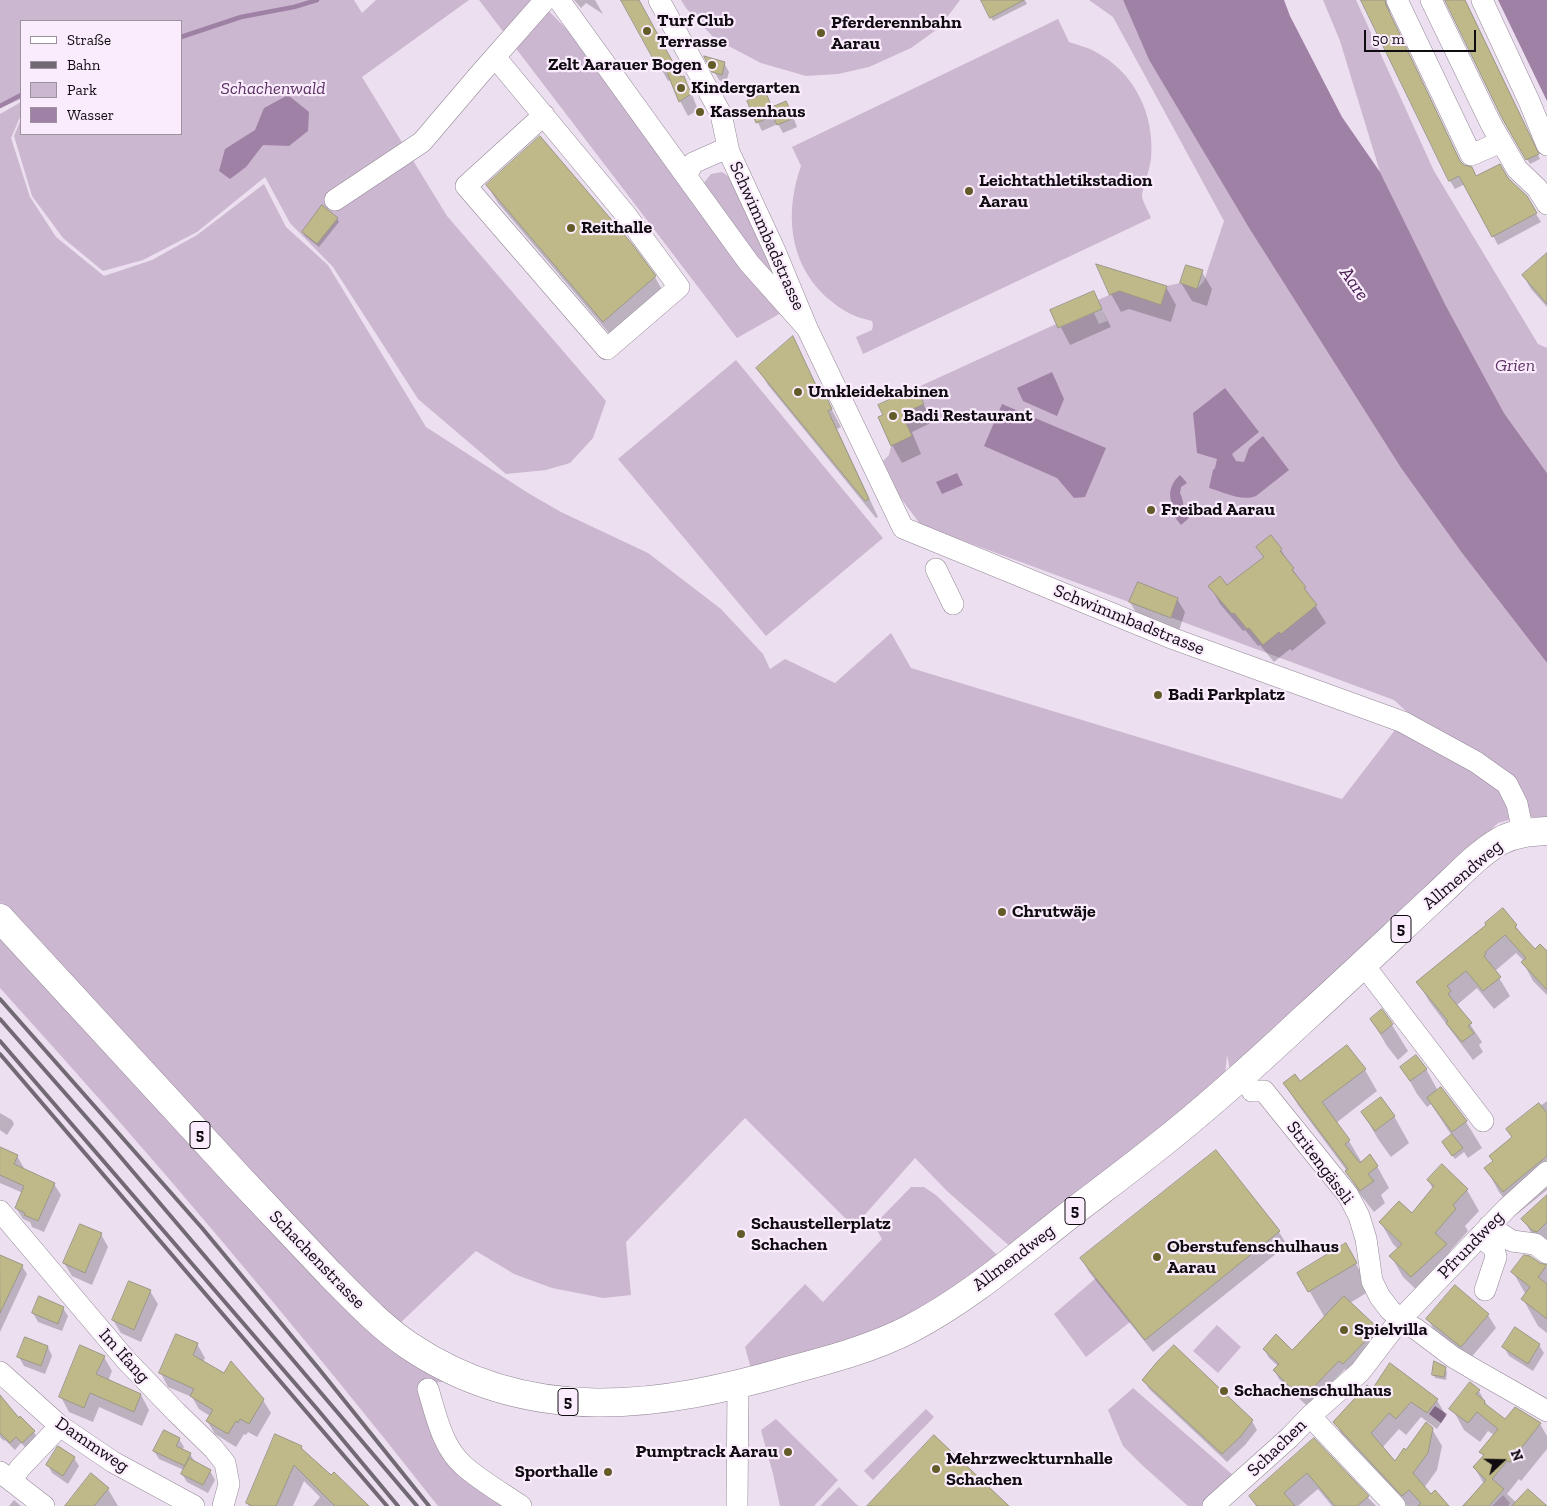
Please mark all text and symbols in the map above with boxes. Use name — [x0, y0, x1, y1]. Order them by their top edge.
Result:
place label: Turf Club Terrasse — [657, 10, 734, 52]
place label: Pferderennbahn Aarau — [831, 12, 962, 54]
legend — [20, 20, 182, 135]
scale bar — [1367, 20, 1480, 52]
marker: Turf Club Terrasse — [641, 25, 653, 37]
marker: Pferderennbahn Aarau — [815, 27, 827, 39]
text: 50 m — [1372, 30, 1405, 48]
text: Straße — [67, 31, 111, 49]
place label: Zelt Aarauer Bogen — [548, 54, 702, 76]
text: Bahn — [67, 56, 100, 74]
marker: Zelt Aarauer Bogen — [706, 59, 718, 71]
place label: Kindergarten — [691, 77, 800, 99]
park label: Schachenwald — [221, 78, 325, 100]
text: Park — [67, 81, 97, 99]
marker: Kindergarten — [675, 82, 687, 94]
place label: Kassenhaus — [710, 101, 805, 123]
text: Wasser — [67, 106, 114, 124]
marker: Kassenhaus — [694, 106, 706, 118]
street label: Schwimmbadstrasse — [724, 158, 810, 314]
place label: Leichtathletikstadion Aarau — [979, 170, 1153, 212]
marker: Leichtathletikstadion Aarau — [963, 185, 975, 197]
place label: Reithalle — [581, 217, 652, 239]
marker: Reithalle — [565, 222, 577, 234]
water label: Aare — [1334, 263, 1374, 305]
park label: Grien — [1495, 355, 1535, 377]
place label: Umkleidekabinen — [808, 381, 949, 403]
marker: Umkleidekabinen — [792, 386, 804, 398]
place label: Badi Restaurant — [903, 405, 1032, 427]
marker: Badi Restaurant — [887, 410, 899, 422]
place label: Freibad Aarau — [1161, 499, 1275, 521]
marker: Freibad Aarau — [1145, 504, 1157, 516]
street label: Schwimmbadstrasse — [1050, 580, 1208, 660]
place label: Badi Parkplatz — [1168, 684, 1285, 706]
marker: Badi Parkplatz — [1152, 689, 1164, 701]
street label: Allmendweg — [1419, 835, 1507, 915]
place label: Chrutwäje — [1012, 901, 1096, 923]
marker: Chrutwäje — [996, 906, 1008, 918]
road number: 5 — [1391, 916, 1411, 942]
street label: Stritengässli — [1282, 1117, 1358, 1209]
road number: 5 — [190, 1122, 210, 1148]
road number: 5 — [1065, 1198, 1085, 1224]
street label: Schachenstrasse — [264, 1206, 370, 1314]
street label: Pfrundweg — [1433, 1207, 1509, 1283]
place label: Schaustellerplatz Schachen — [751, 1213, 891, 1256]
street label: Allmendweg — [969, 1220, 1059, 1296]
marker: Schaustellerplatz Schachen — [735, 1228, 747, 1240]
place label: Oberstufenschulhaus Aarau — [1167, 1236, 1339, 1278]
marker: Oberstufenschulhaus Aarau — [1151, 1251, 1163, 1263]
place label: Spielvilla — [1354, 1319, 1428, 1341]
street label: Im Ifang — [94, 1324, 154, 1388]
marker: Spielvilla — [1338, 1324, 1350, 1336]
place label: Schachenschulhaus — [1234, 1380, 1392, 1402]
marker: Schachenschulhaus — [1218, 1385, 1230, 1397]
road number: 5 — [558, 1388, 578, 1415]
street label: Dammweg — [51, 1413, 133, 1477]
street label: Schachen — [1243, 1415, 1311, 1481]
north arrow — [1477, 1436, 1527, 1486]
place label: Pumptrack Aarau — [636, 1441, 778, 1463]
marker: Pumptrack Aarau — [782, 1446, 794, 1458]
text: N — [1507, 1447, 1526, 1463]
place label: Mehrzweckturnhalle Schachen — [946, 1448, 1113, 1490]
place label: Sporthalle — [515, 1461, 598, 1483]
marker: Mehrzweckturnhalle Schachen — [930, 1463, 942, 1475]
marker: Sporthalle — [602, 1466, 614, 1478]

